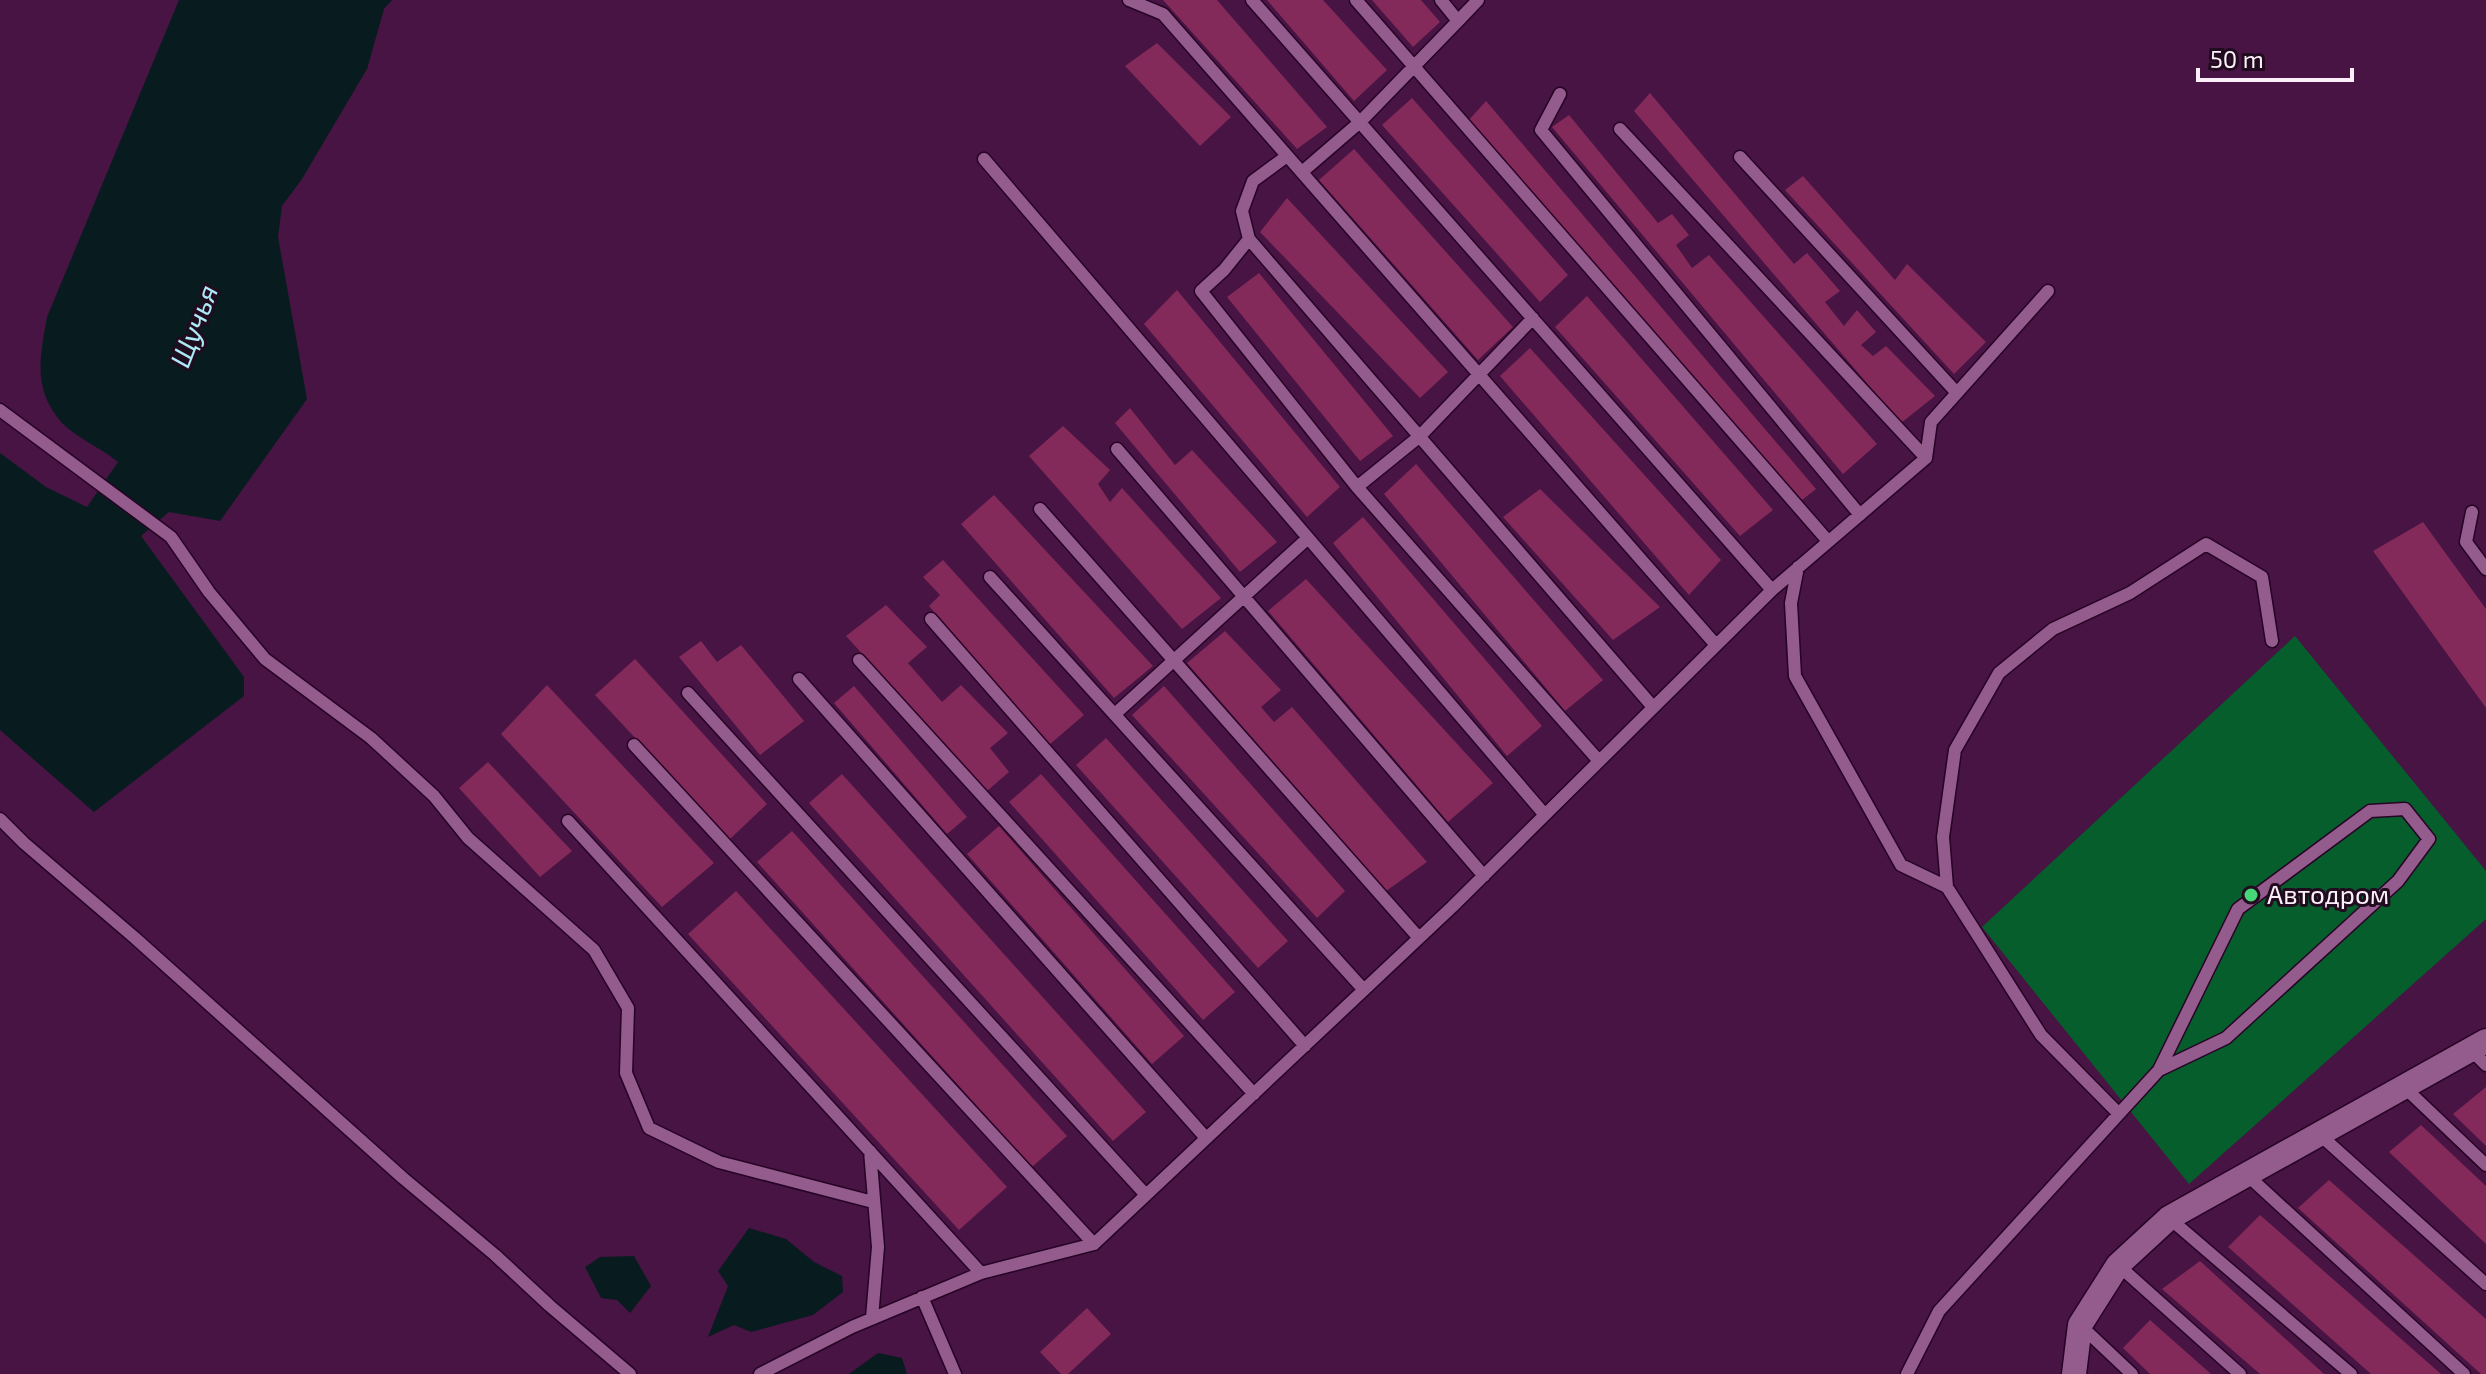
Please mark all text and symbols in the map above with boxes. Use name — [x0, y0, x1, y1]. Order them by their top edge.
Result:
scale bar — [2198, 32, 2352, 82]
text: 50 m — [2210, 44, 2264, 73]
water label: Щучья — [162, 279, 224, 372]
place label: Автодром — [2267, 878, 2389, 909]
marker: Автодром — [2242, 886, 2260, 904]

